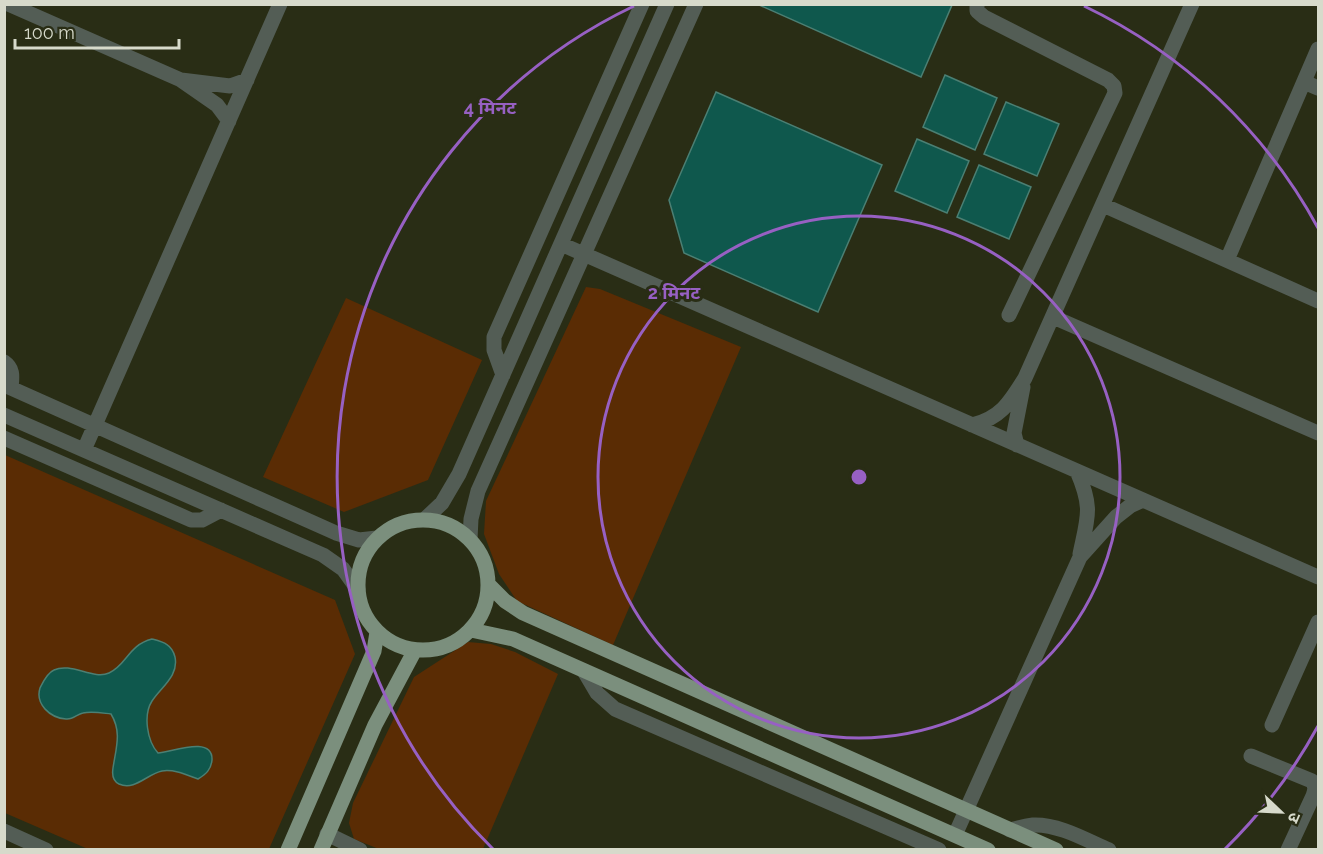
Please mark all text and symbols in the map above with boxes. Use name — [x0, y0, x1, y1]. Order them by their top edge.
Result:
scale bar — [15, 12, 178, 50]
text: 100 m — [24, 22, 75, 43]
text: 4 मिनट — [464, 97, 517, 118]
text: 2 मिनट — [648, 282, 700, 303]
centre of rings — [849, 467, 869, 487]
north arrow — [1251, 782, 1311, 842]
text: उ — [1284, 810, 1305, 826]

